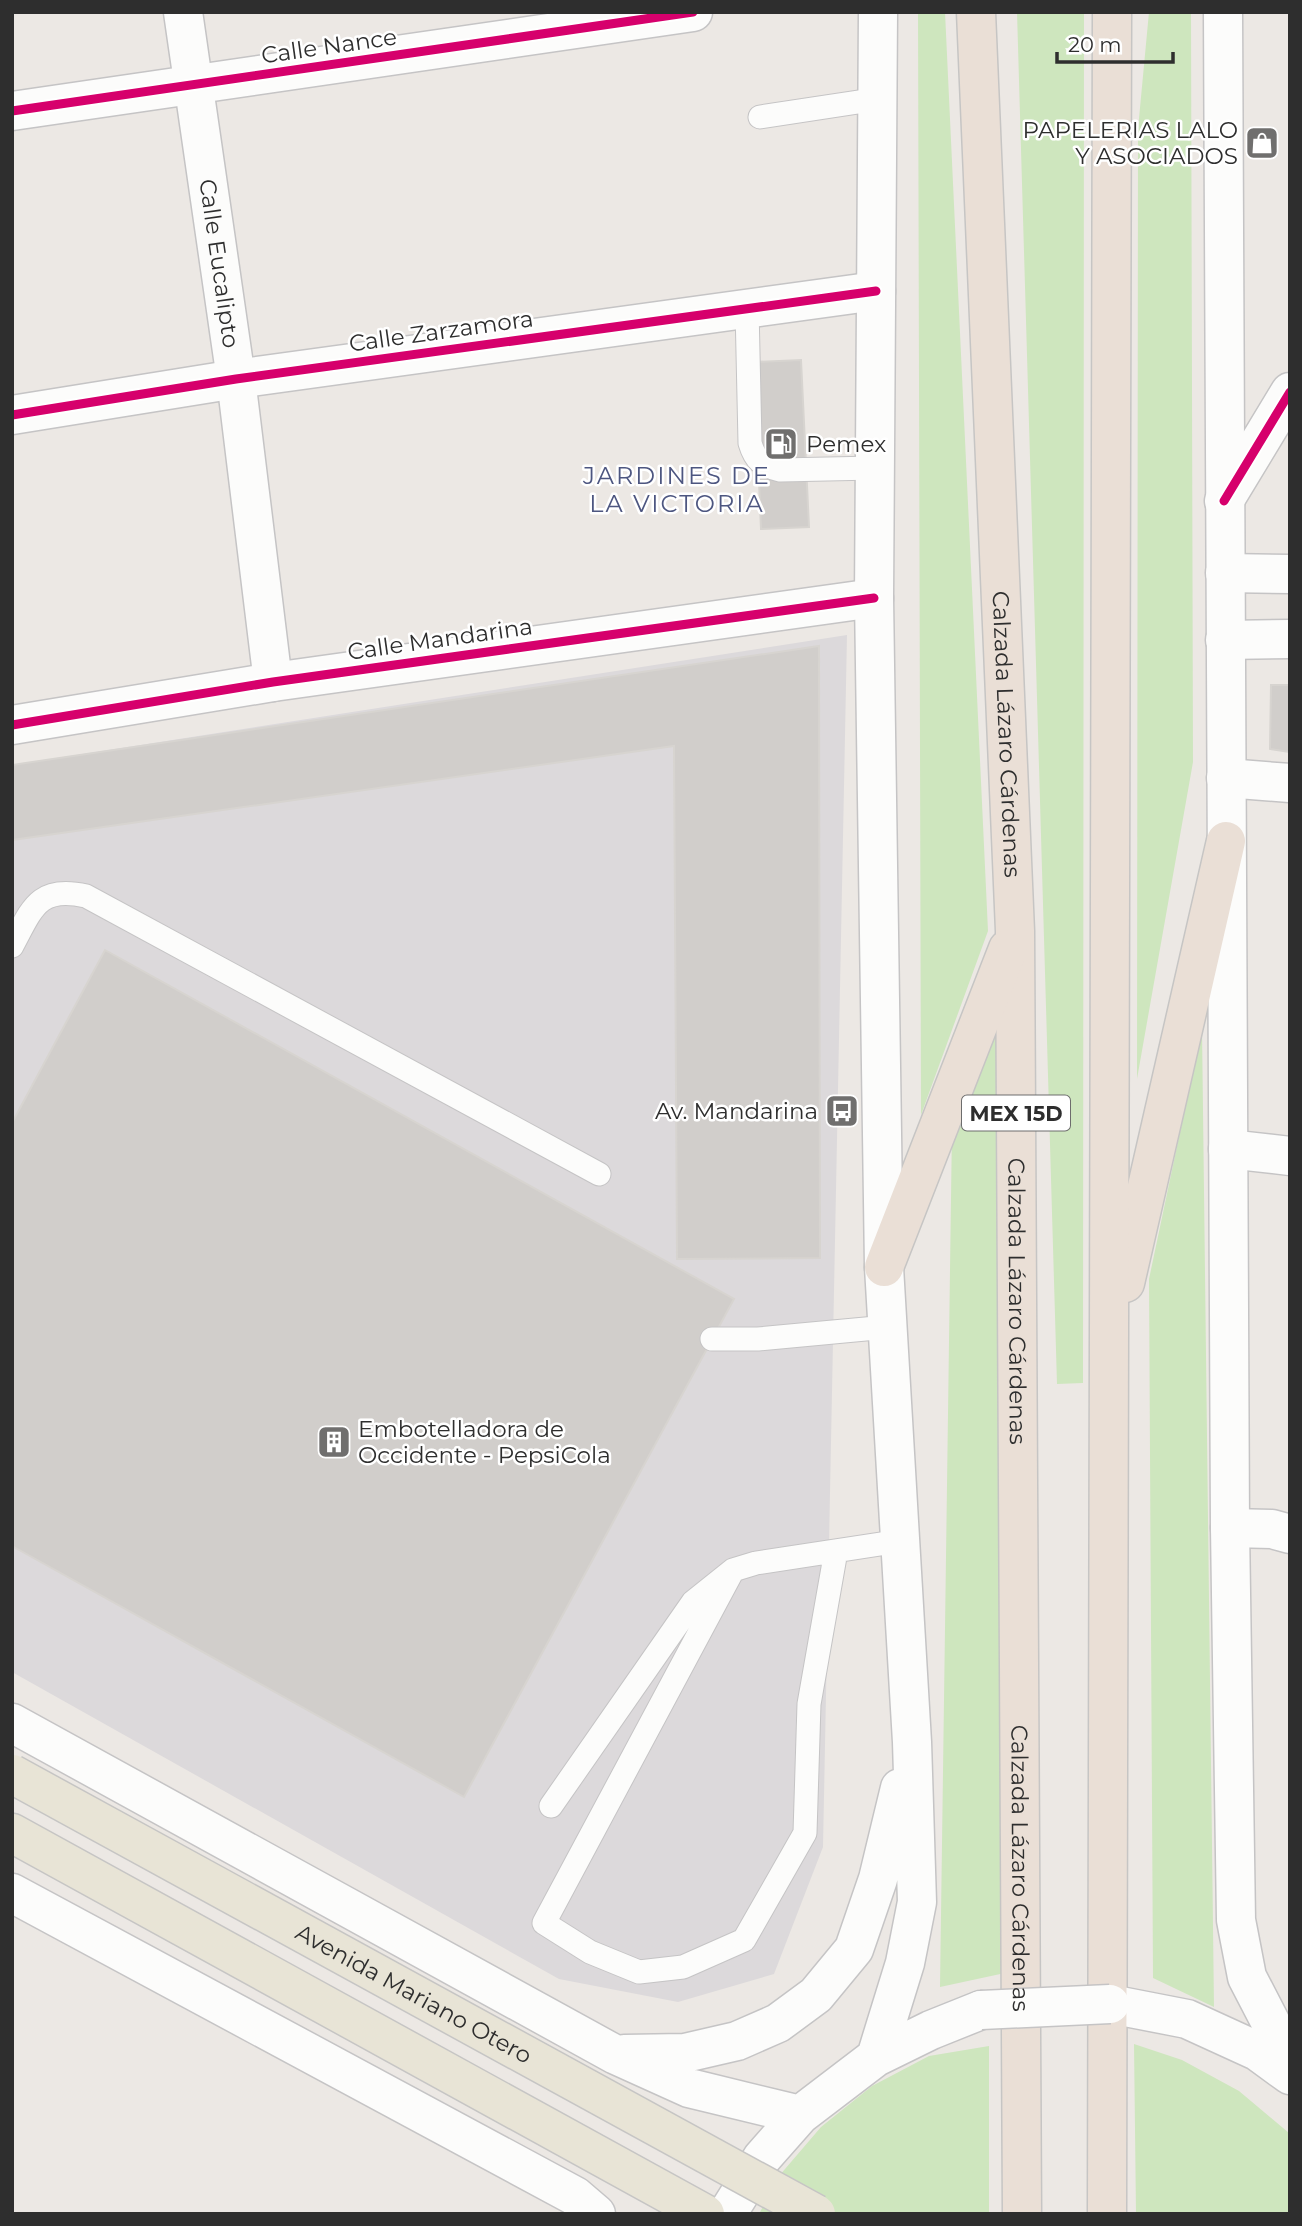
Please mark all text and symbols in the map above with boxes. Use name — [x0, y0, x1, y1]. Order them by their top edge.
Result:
scale bar — [1057, 21, 1172, 65]
street label: Calle Nance — [259, 23, 399, 69]
text: 20 m — [1068, 32, 1122, 57]
place label: PAPELERIAS LALO Y ASOCIADOS — [1023, 116, 1238, 170]
shop icon: PAPELERIAS LALO Y ASOCIADOS — [1243, 124, 1281, 162]
street label: Calle Eucalipto — [193, 177, 245, 350]
street label: Calle Zarzamora — [347, 304, 535, 358]
fuel station icon: Pemex — [762, 425, 800, 463]
place label: Pemex — [806, 430, 886, 458]
district label: JARDINES DE LA VICTORIA — [582, 461, 771, 518]
street label: Calzada Lázaro Cárdenas — [987, 590, 1027, 878]
street label: Calle Mandarina — [346, 612, 534, 666]
bus stop icon: Av. Mandarina — [823, 1092, 861, 1130]
road number: MEX 15D — [962, 1096, 1070, 1130]
place label: Av. Mandarina — [655, 1097, 818, 1125]
street label: Calzada Lázaro Cárdenas — [1002, 1158, 1032, 1445]
place label: Embotelladora de Occidente - PepsiCola — [358, 1415, 611, 1469]
building icon: Embotelladora de Occidente - PepsiCola — [315, 1423, 353, 1461]
street label: Calzada Lázaro Cárdenas — [1005, 1725, 1035, 2012]
street label: Avenida Mariano Otero — [291, 1918, 537, 2070]

